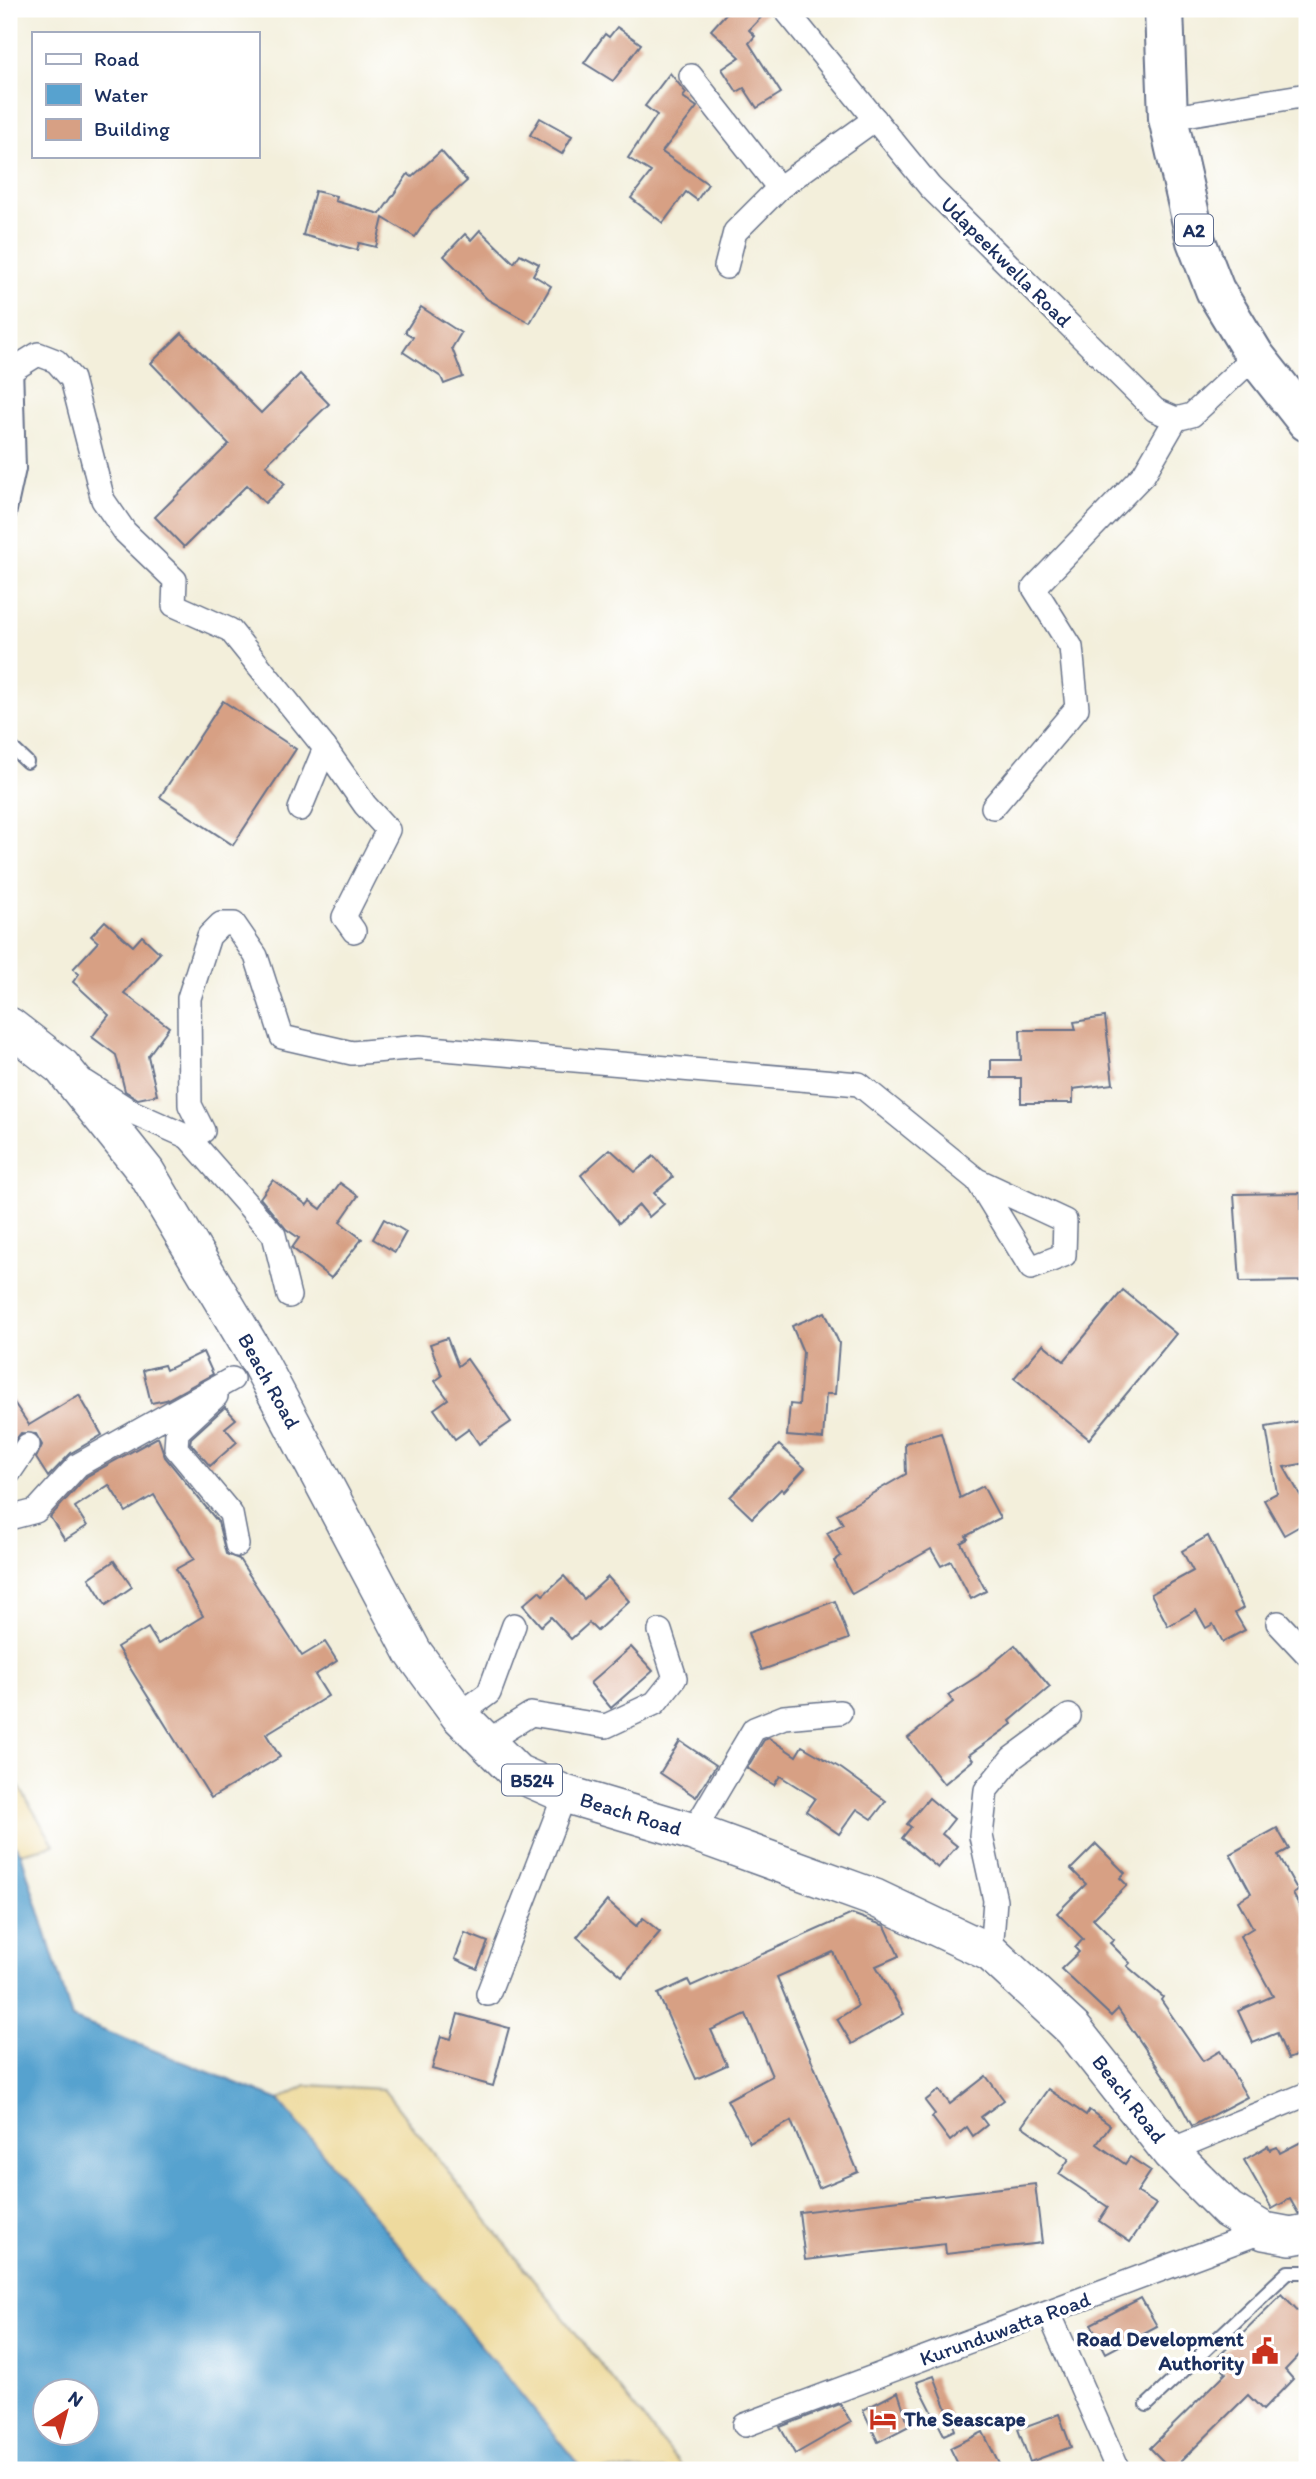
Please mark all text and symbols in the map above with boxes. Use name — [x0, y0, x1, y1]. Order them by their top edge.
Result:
legend — [32, 32, 259, 158]
text: Road — [94, 46, 140, 71]
text: Water — [94, 82, 148, 107]
text: Building — [94, 116, 170, 141]
street label: Udapeekwella Road — [936, 191, 1077, 333]
road number: A2 — [1175, 214, 1213, 246]
street label: Beach Road — [233, 1329, 306, 1433]
road number: B524 — [502, 1764, 562, 1796]
street label: Beach Road — [577, 1786, 686, 1841]
street label: Beach Road — [1087, 2050, 1172, 2148]
street label: Kurunduwatta Road — [916, 2286, 1094, 2371]
place label: Road Development Authority — [1076, 2326, 1244, 2376]
public building icon: Road Development Authority — [1250, 2336, 1280, 2366]
north arrow — [32, 2378, 102, 2448]
text: N — [64, 2386, 88, 2412]
hotel icon: The Seascape — [868, 2404, 898, 2434]
place label: The Seascape — [903, 2406, 1026, 2432]

